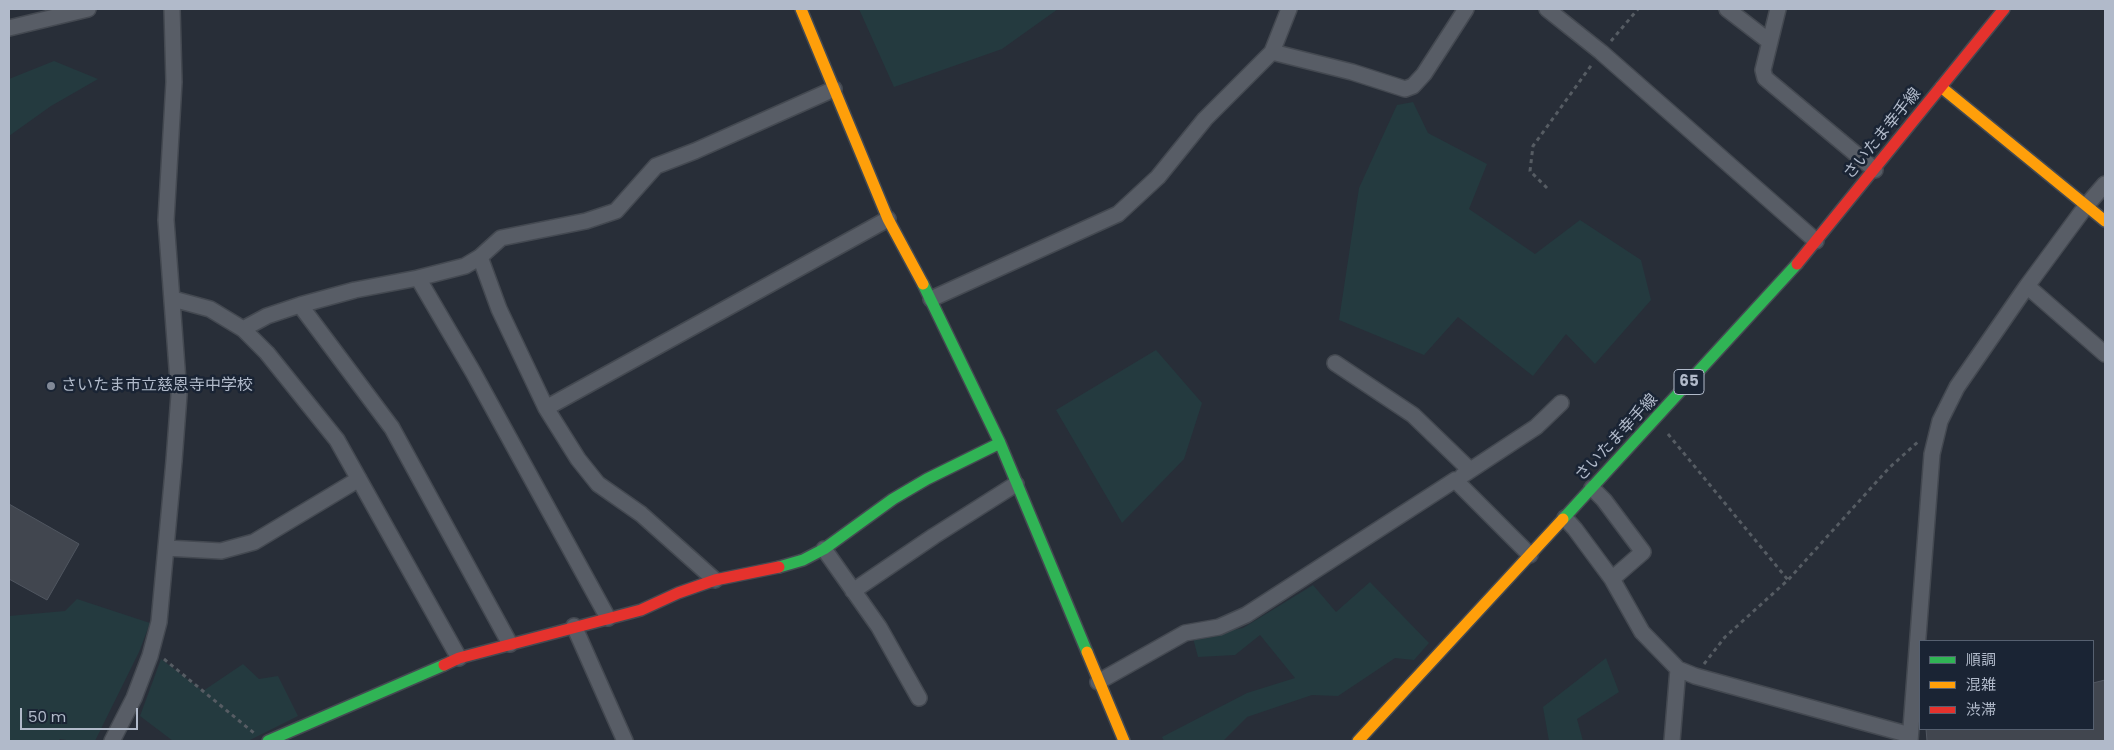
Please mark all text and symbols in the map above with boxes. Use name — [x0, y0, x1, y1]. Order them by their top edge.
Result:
street label: さいたま幸手線 — [1840, 84, 1926, 184]
road number: 65 — [1674, 370, 1704, 394]
place label: さいたま市立慈恩寺中学校 — [61, 376, 253, 396]
marker: さいたま市立慈恩寺中学校 — [45, 380, 57, 392]
street label: さいたま幸手線 — [1572, 390, 1662, 486]
legend — [1919, 640, 2094, 730]
text: 順調 — [1966, 649, 1996, 670]
text: 混雑 — [1966, 674, 1996, 695]
scale bar — [22, 698, 140, 730]
text: 渋滞 — [1966, 699, 1996, 720]
text: 50 m — [28, 706, 66, 727]

